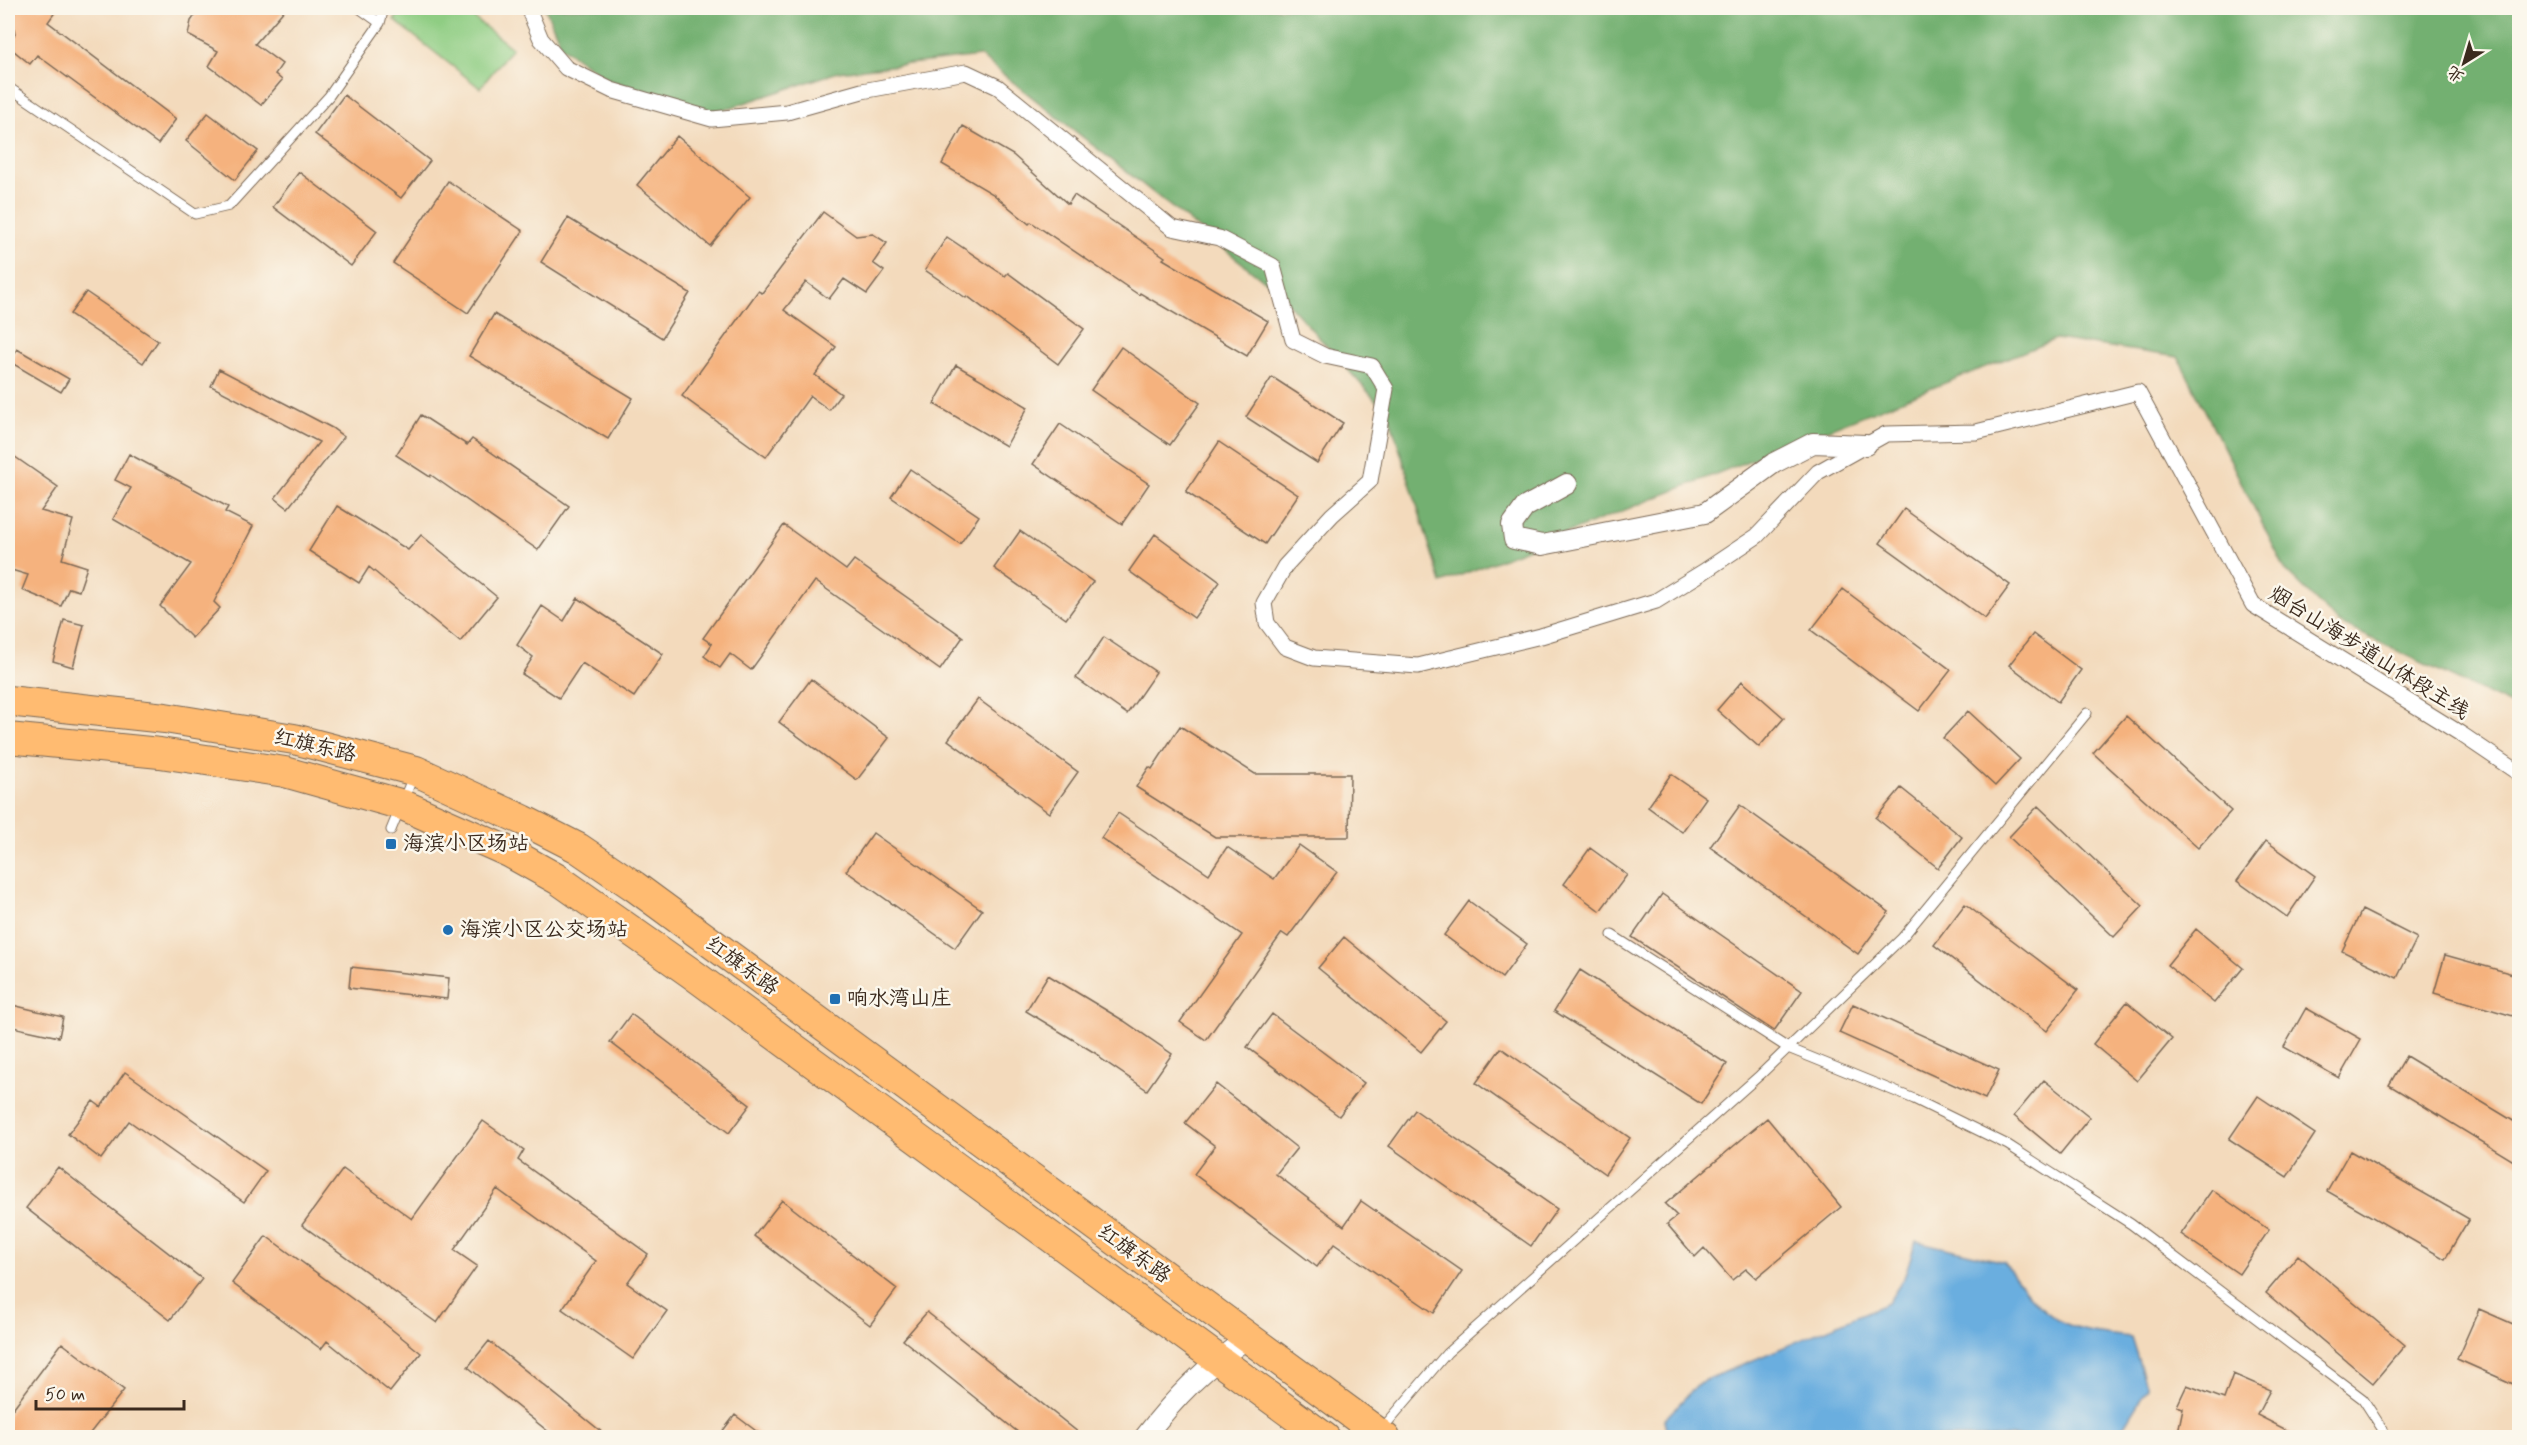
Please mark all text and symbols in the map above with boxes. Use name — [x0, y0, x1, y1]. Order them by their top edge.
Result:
north arrow — [2434, 33, 2494, 93]
text: 北 — [2443, 61, 2469, 87]
street label: 烟台山海步道山体段主线 — [2264, 580, 2474, 726]
street label: 红旗东路 — [271, 723, 359, 769]
place label: 海滨小区场站 — [403, 830, 529, 858]
marker: 海滨小区场站 — [384, 837, 398, 851]
place label: 海滨小区公交场站 — [460, 916, 628, 944]
marker: 海滨小区公交场站 — [441, 923, 455, 937]
street label: 红旗东路 — [700, 930, 784, 1002]
place label: 响水湾山庄 — [847, 985, 952, 1013]
marker: 响水湾山庄 — [828, 992, 842, 1006]
street label: 红旗东路 — [1092, 1218, 1176, 1290]
scale bar — [36, 1373, 184, 1411]
text: 50 m — [45, 1383, 85, 1407]

